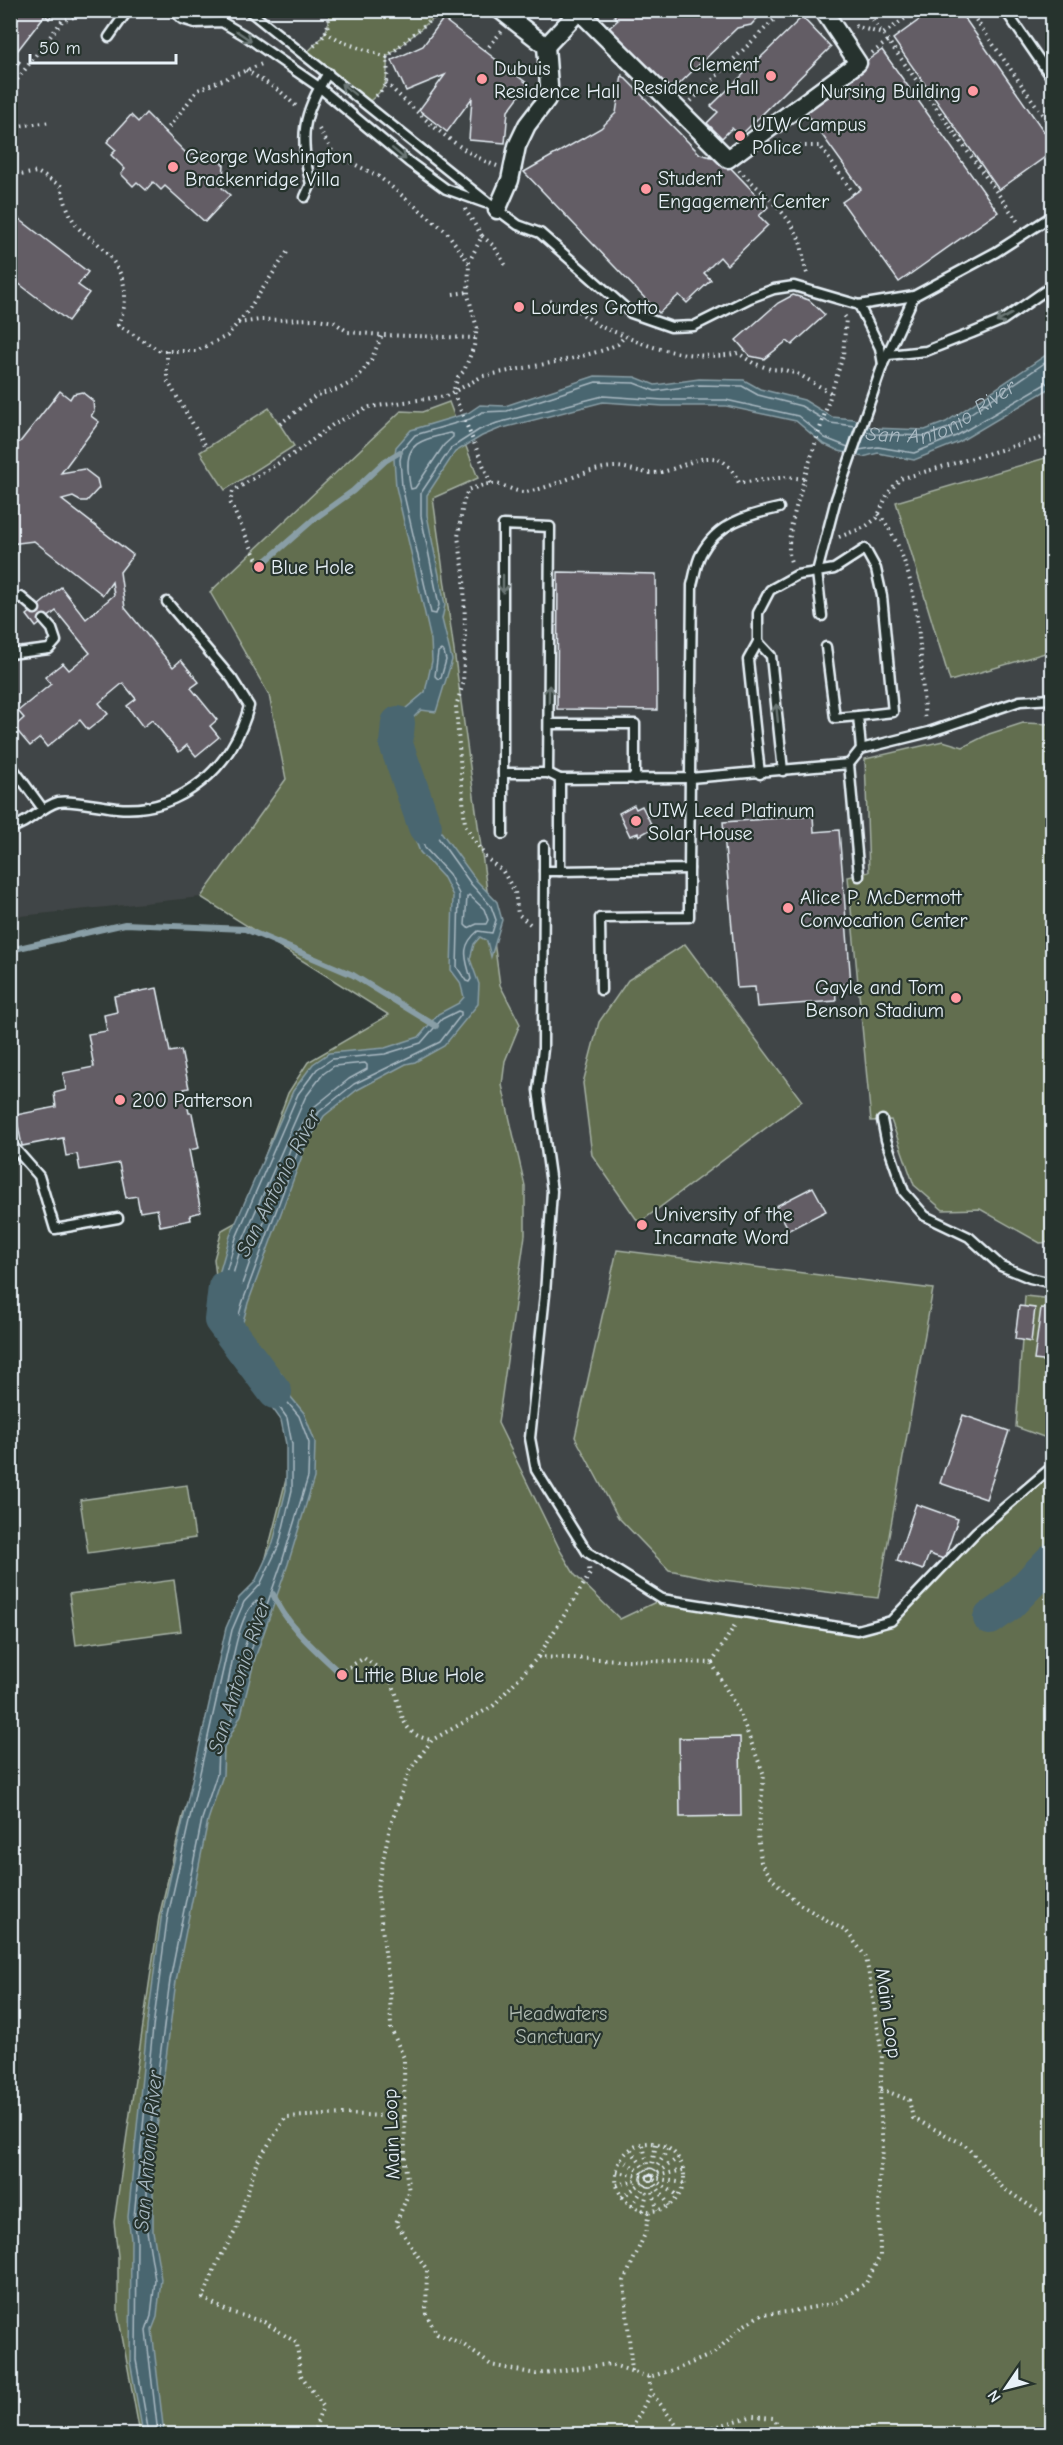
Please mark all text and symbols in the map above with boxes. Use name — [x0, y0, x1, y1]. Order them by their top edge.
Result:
scale bar — [30, 27, 176, 65]
one-way arrow — [236, 30, 252, 42]
text: 50 m — [39, 38, 81, 59]
place label: Clement Residence Hall — [633, 53, 760, 99]
place label: Dubuis Residence Hall — [494, 57, 620, 103]
marker: Clement Residence Hall — [764, 69, 778, 83]
marker: Dubuis Residence Hall — [475, 72, 489, 86]
place label: Nursing Building — [820, 80, 961, 103]
one-way arrow — [340, 83, 356, 96]
marker: Nursing Building — [966, 84, 980, 98]
place label: UIW Campus Police — [752, 113, 866, 159]
marker: UIW Campus Police — [733, 129, 747, 143]
place label: George Washington Brackenridge Villa — [185, 145, 353, 191]
one-way arrow — [391, 147, 406, 161]
marker: George Washington Brackenridge Villa — [166, 160, 180, 174]
place label: Student Engagement Center — [658, 167, 829, 213]
marker: Student Engagement Center — [639, 182, 653, 196]
place label: Lourdes Grotto — [531, 296, 658, 319]
marker: Lourdes Grotto — [512, 300, 526, 314]
one-way arrow — [995, 313, 1013, 324]
water label: San Antonio River — [862, 373, 1021, 449]
place label: Blue Hole — [271, 556, 354, 579]
marker: Blue Hole — [252, 560, 266, 574]
one-way arrow — [497, 573, 509, 593]
one-way arrow — [543, 684, 555, 704]
one-way arrow — [771, 704, 782, 724]
place label: UIW Leed Platinum Solar House — [648, 799, 815, 845]
marker: UIW Leed Platinum Solar House — [629, 814, 643, 828]
place label: Alice P. McDermott Convocation Center — [800, 886, 968, 932]
marker: Alice P. McDermott Convocation Center — [781, 901, 795, 915]
place label: Gayle and Tom Benson Stadium — [806, 976, 944, 1022]
marker: Gayle and Tom Benson Stadium — [949, 991, 963, 1005]
place label: 200 Patterson — [132, 1089, 253, 1112]
marker: 200 Patterson — [113, 1093, 127, 1107]
water label: San Antonio River — [231, 1104, 326, 1260]
place label: University of the Incarnate Word — [654, 1203, 793, 1249]
marker: University of the Incarnate Word — [635, 1218, 649, 1232]
water label: San Antonio River — [203, 1594, 276, 1756]
place label: Little Blue Hole — [354, 1664, 484, 1687]
marker: Little Blue Hole — [335, 1668, 349, 1682]
street label: Main Loop — [871, 1967, 906, 2060]
park label: Headwaters Sanctuary — [509, 2002, 607, 2048]
water label: San Antonio River — [129, 2068, 167, 2232]
street label: Main Loop — [378, 2088, 405, 2180]
north arrow — [976, 2358, 1036, 2418]
text: N — [984, 2387, 1005, 2405]

